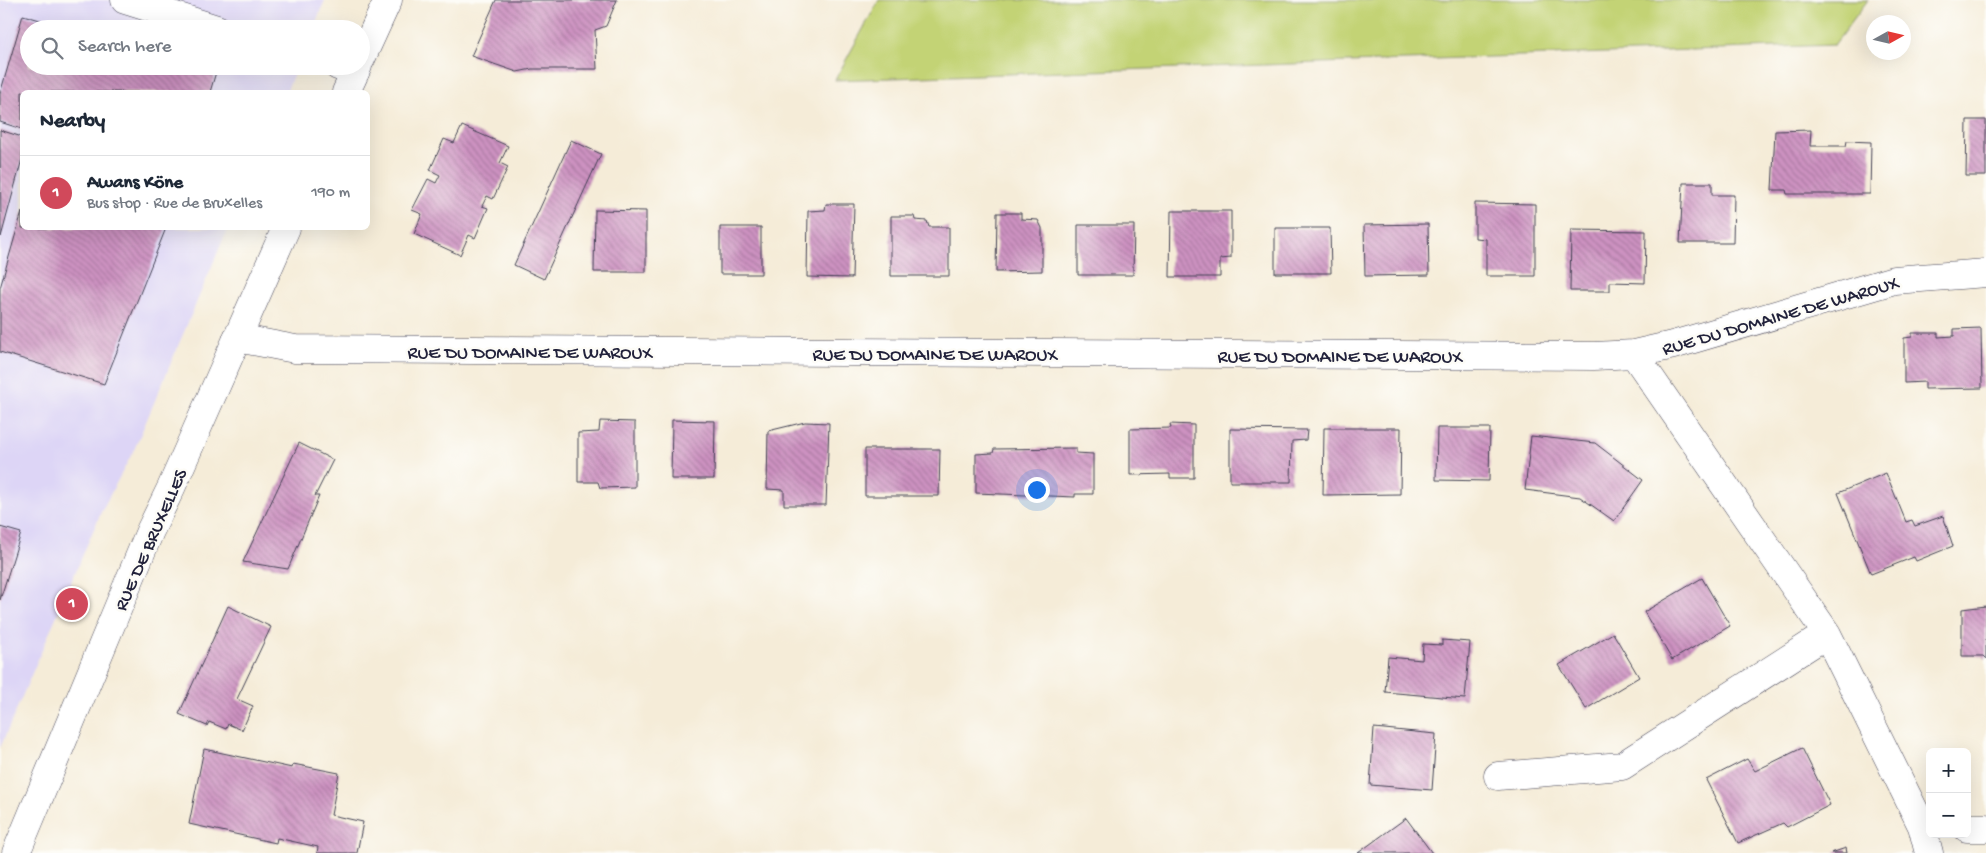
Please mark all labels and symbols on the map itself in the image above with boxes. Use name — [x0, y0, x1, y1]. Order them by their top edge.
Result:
north arrow — [1866, 15, 1911, 60]
street label: RUE DU DOMAINE DE WAROUX — [1660, 272, 1903, 362]
street label: RUE DU DOMAINE DE WAROUX — [407, 343, 653, 366]
street label: RUE DU DOMAINE DE WAROUX — [812, 345, 1058, 368]
street label: RUE DU DOMAINE DE WAROUX — [1217, 347, 1463, 370]
street label: RUE DE BRUXELLES — [111, 466, 194, 615]
your location — [1024, 477, 1050, 503]
pin: 1 — [56, 585, 88, 623]

